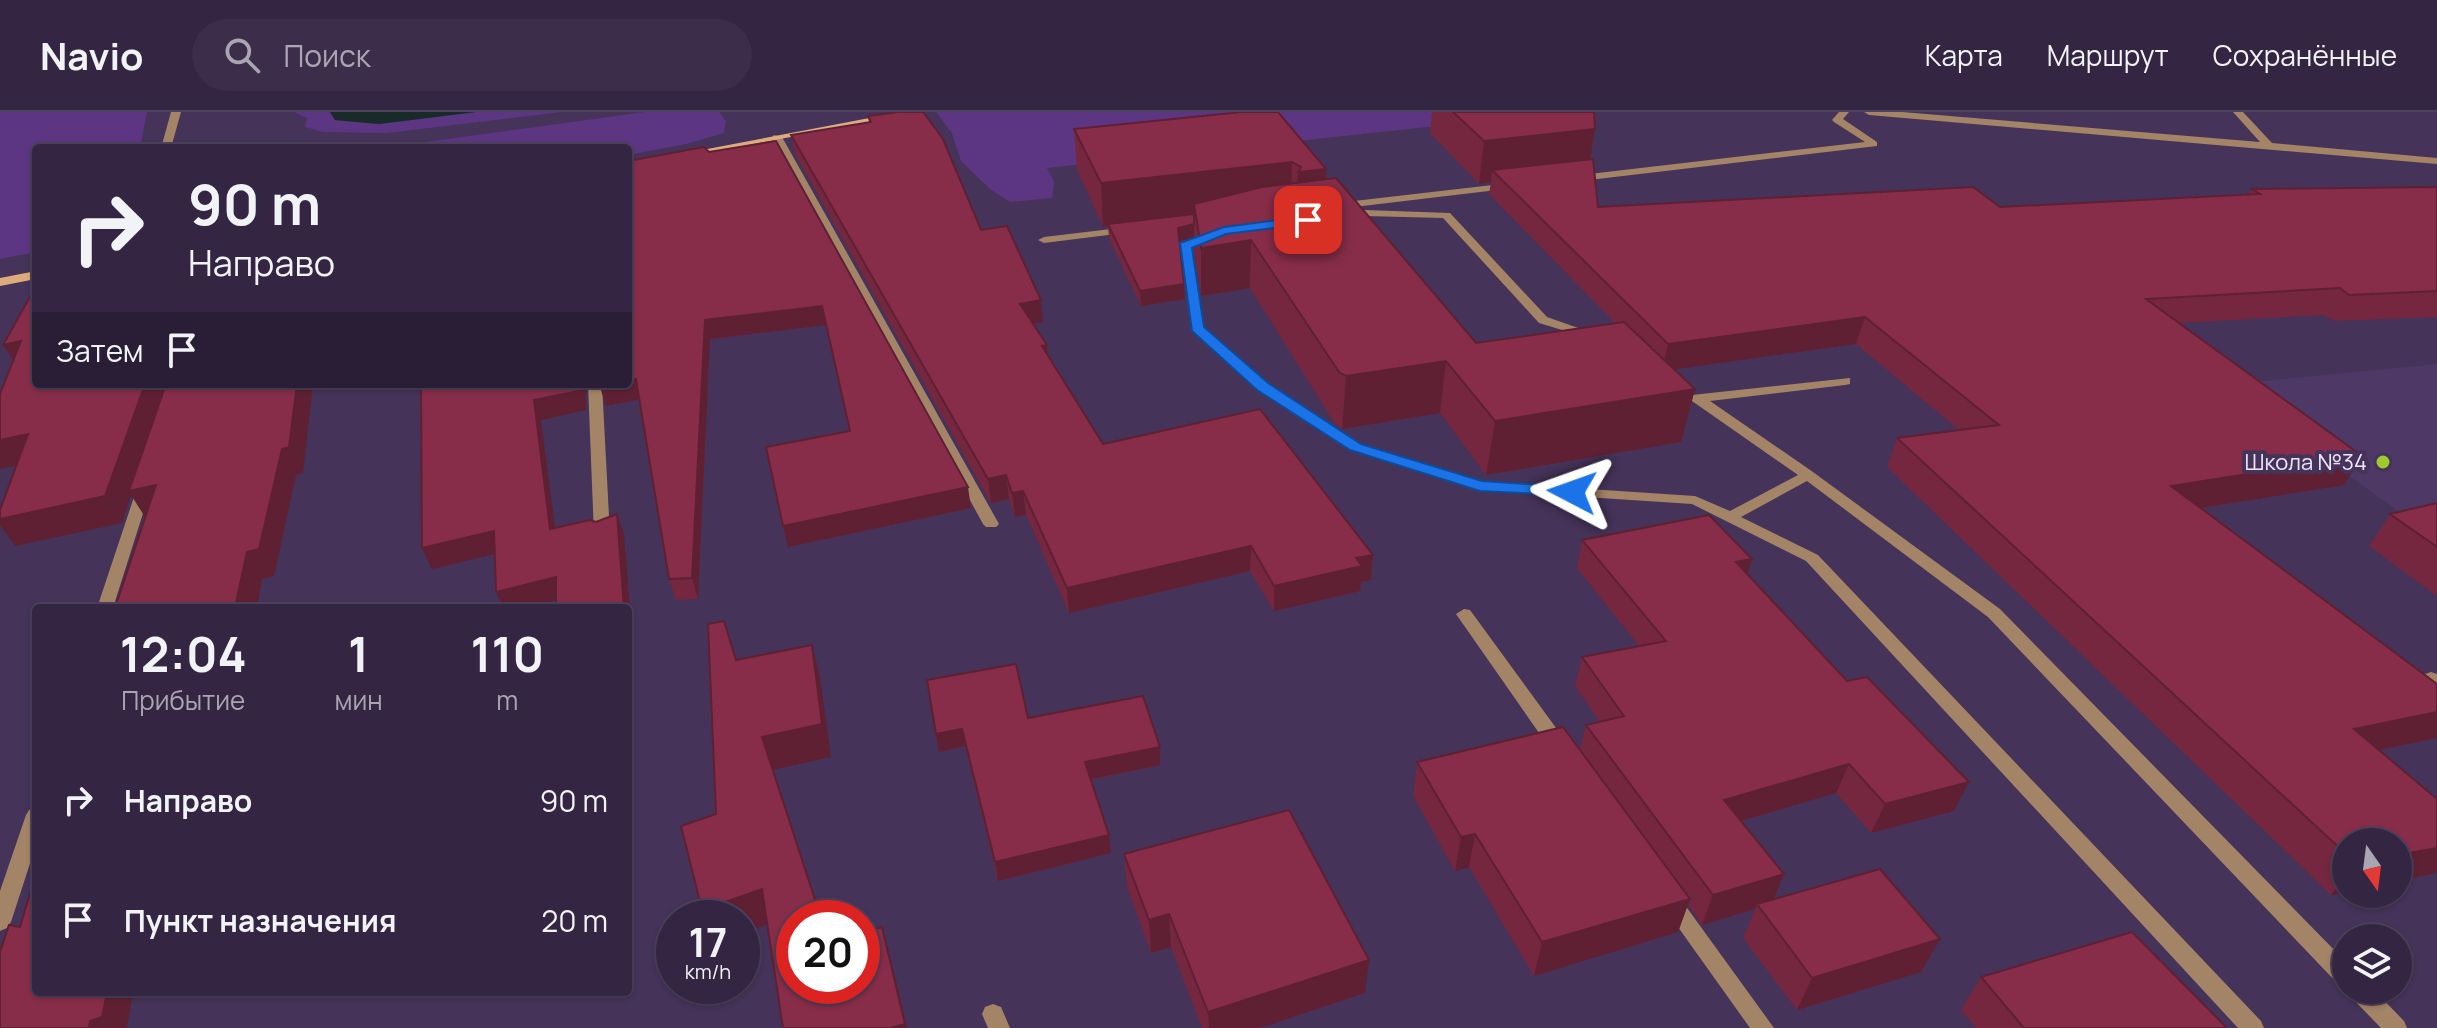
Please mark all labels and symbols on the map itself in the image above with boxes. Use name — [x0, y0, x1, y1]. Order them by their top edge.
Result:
pin — [1274, 186, 1342, 254]
place label: Школа №34 — [2245, 447, 2367, 477]
position arrow — [1530, 450, 1614, 534]
marker: Школа №34 — [2374, 453, 2392, 471]
north arrow — [2332, 828, 2412, 908]
speed limit sign: 20 — [776, 900, 880, 1004]

